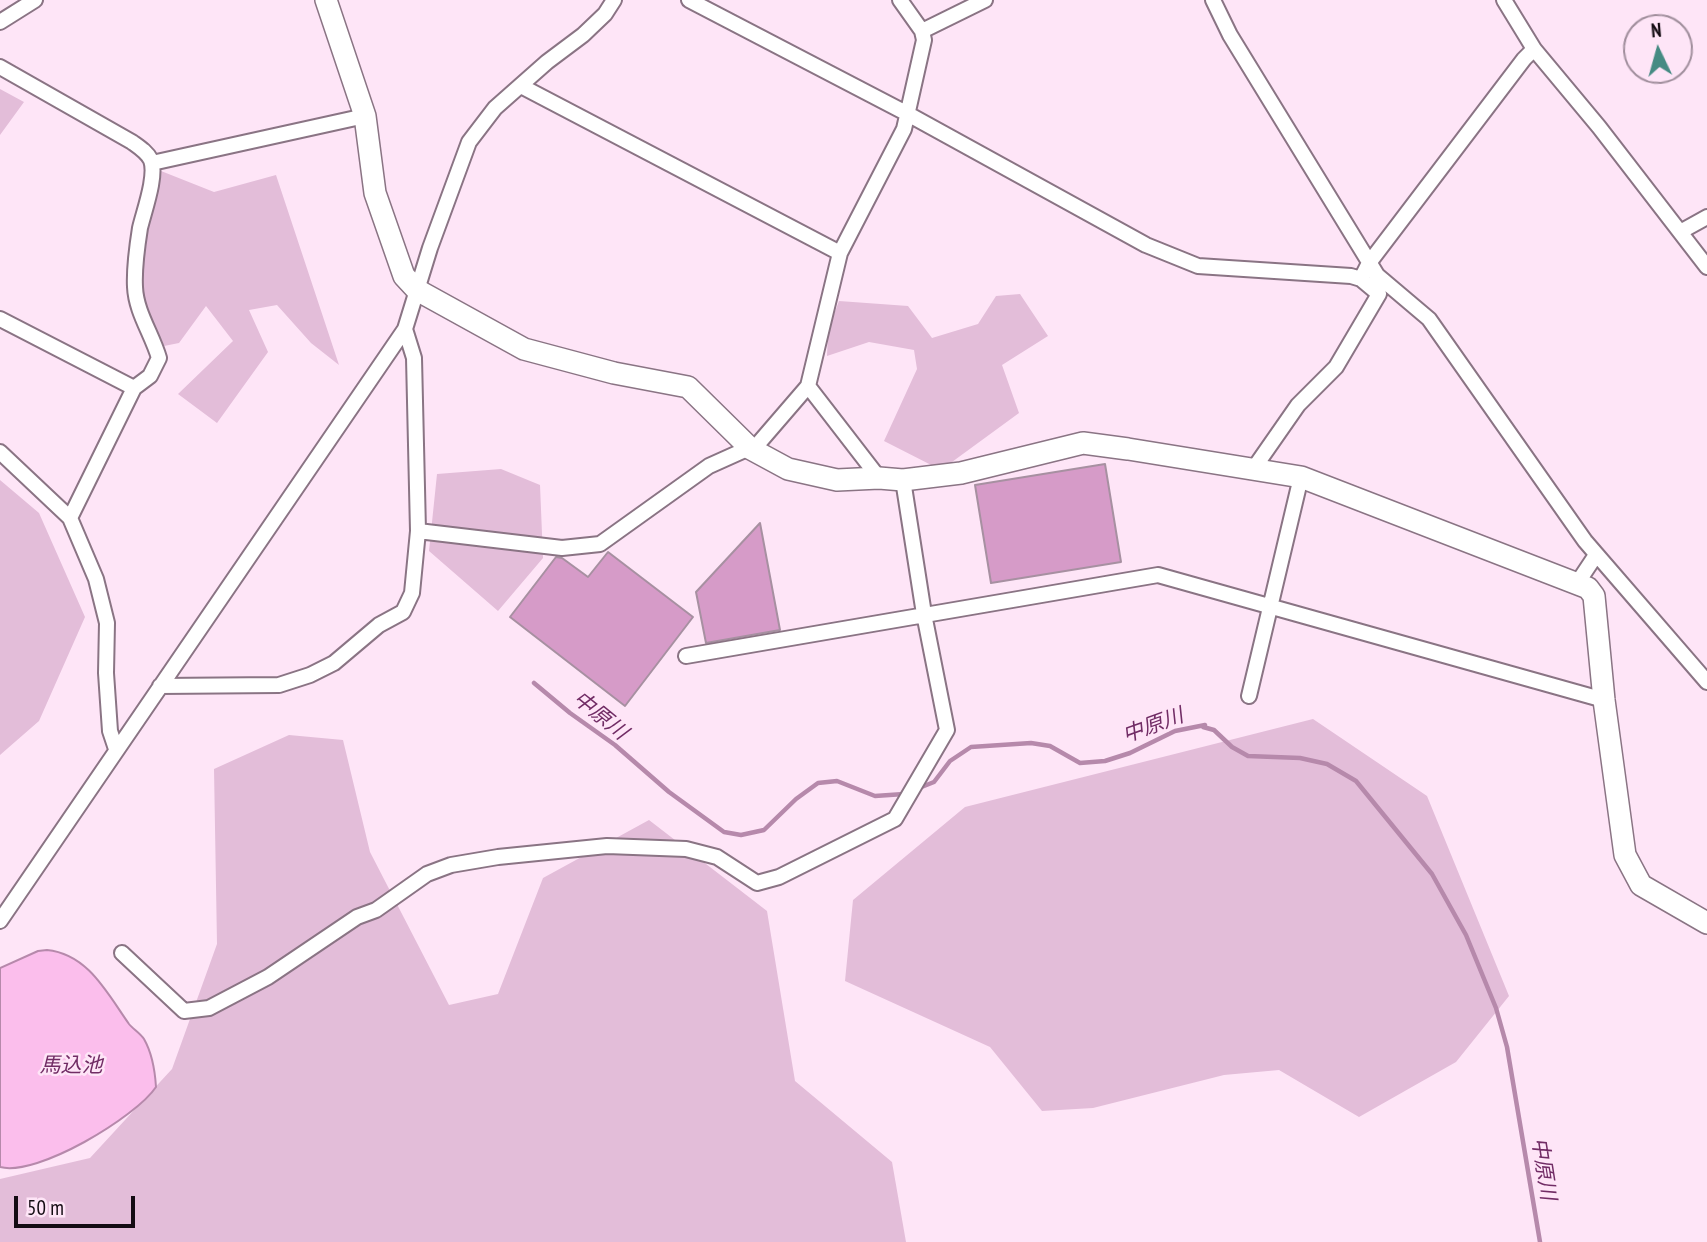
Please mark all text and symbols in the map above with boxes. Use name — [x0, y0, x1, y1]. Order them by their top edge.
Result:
north arrow — [1623, 14, 1693, 84]
text: N — [1650, 18, 1662, 42]
water label: 中原川 — [568, 686, 632, 746]
water label: 中原川 — [1119, 703, 1187, 749]
water label: 馬込池 — [40, 1053, 102, 1079]
water label: 中原川 — [1526, 1136, 1560, 1202]
scale bar — [18, 1182, 138, 1226]
text: 50 m — [27, 1194, 64, 1221]

